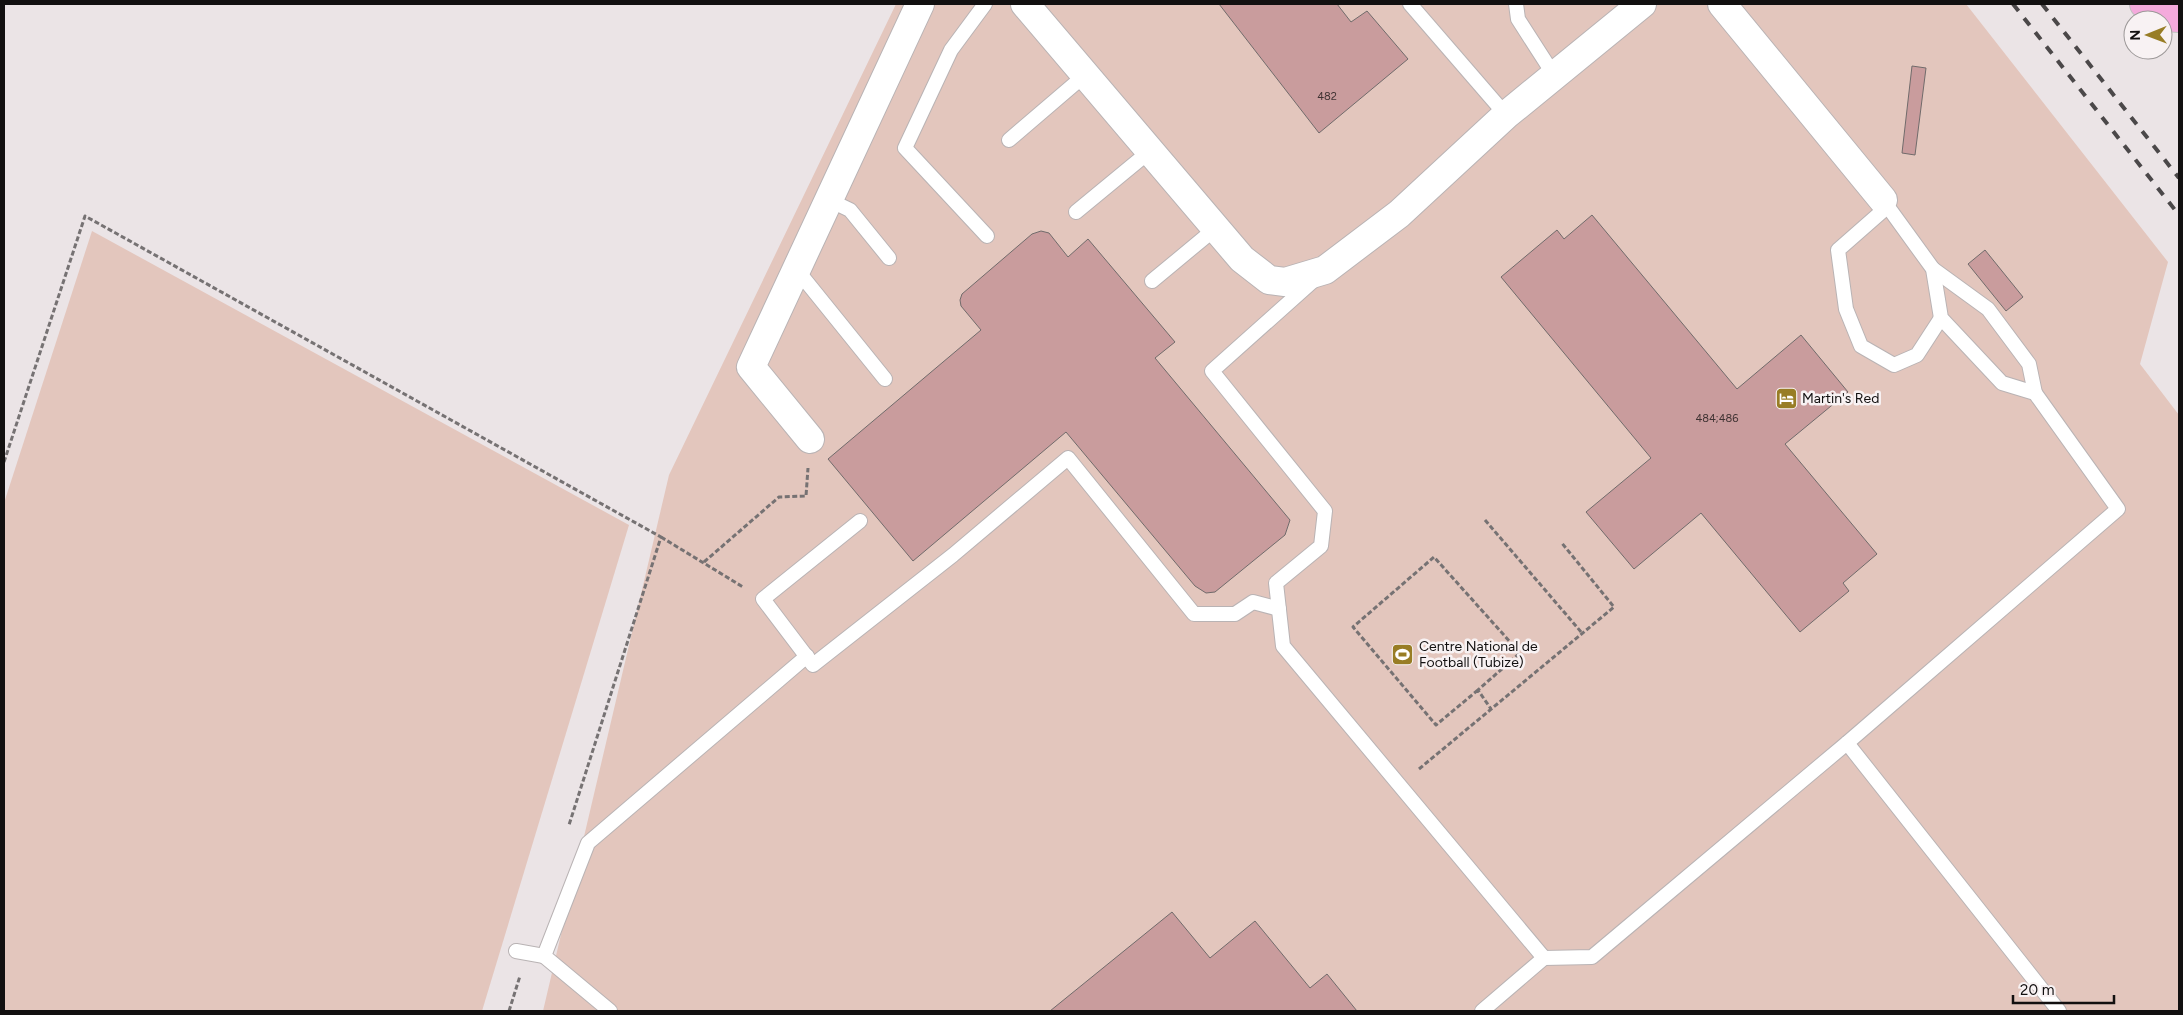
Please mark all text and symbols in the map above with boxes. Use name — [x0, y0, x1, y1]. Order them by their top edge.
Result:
north arrow — [2123, 10, 2173, 60]
text: N — [2127, 30, 2144, 41]
house number: 482 — [1317, 90, 1337, 103]
hotel icon: Martin's Red — [1774, 386, 1798, 410]
place label: Martin's Red — [1802, 390, 1879, 407]
house number: 484;486 — [1695, 412, 1739, 425]
place label: Centre National de Football (Tubize) — [1419, 638, 1538, 671]
sports icon: Centre National de Football (Tubize) — [1391, 642, 1415, 666]
scale bar — [2013, 972, 2114, 1004]
text: 20 m — [2020, 981, 2054, 999]

